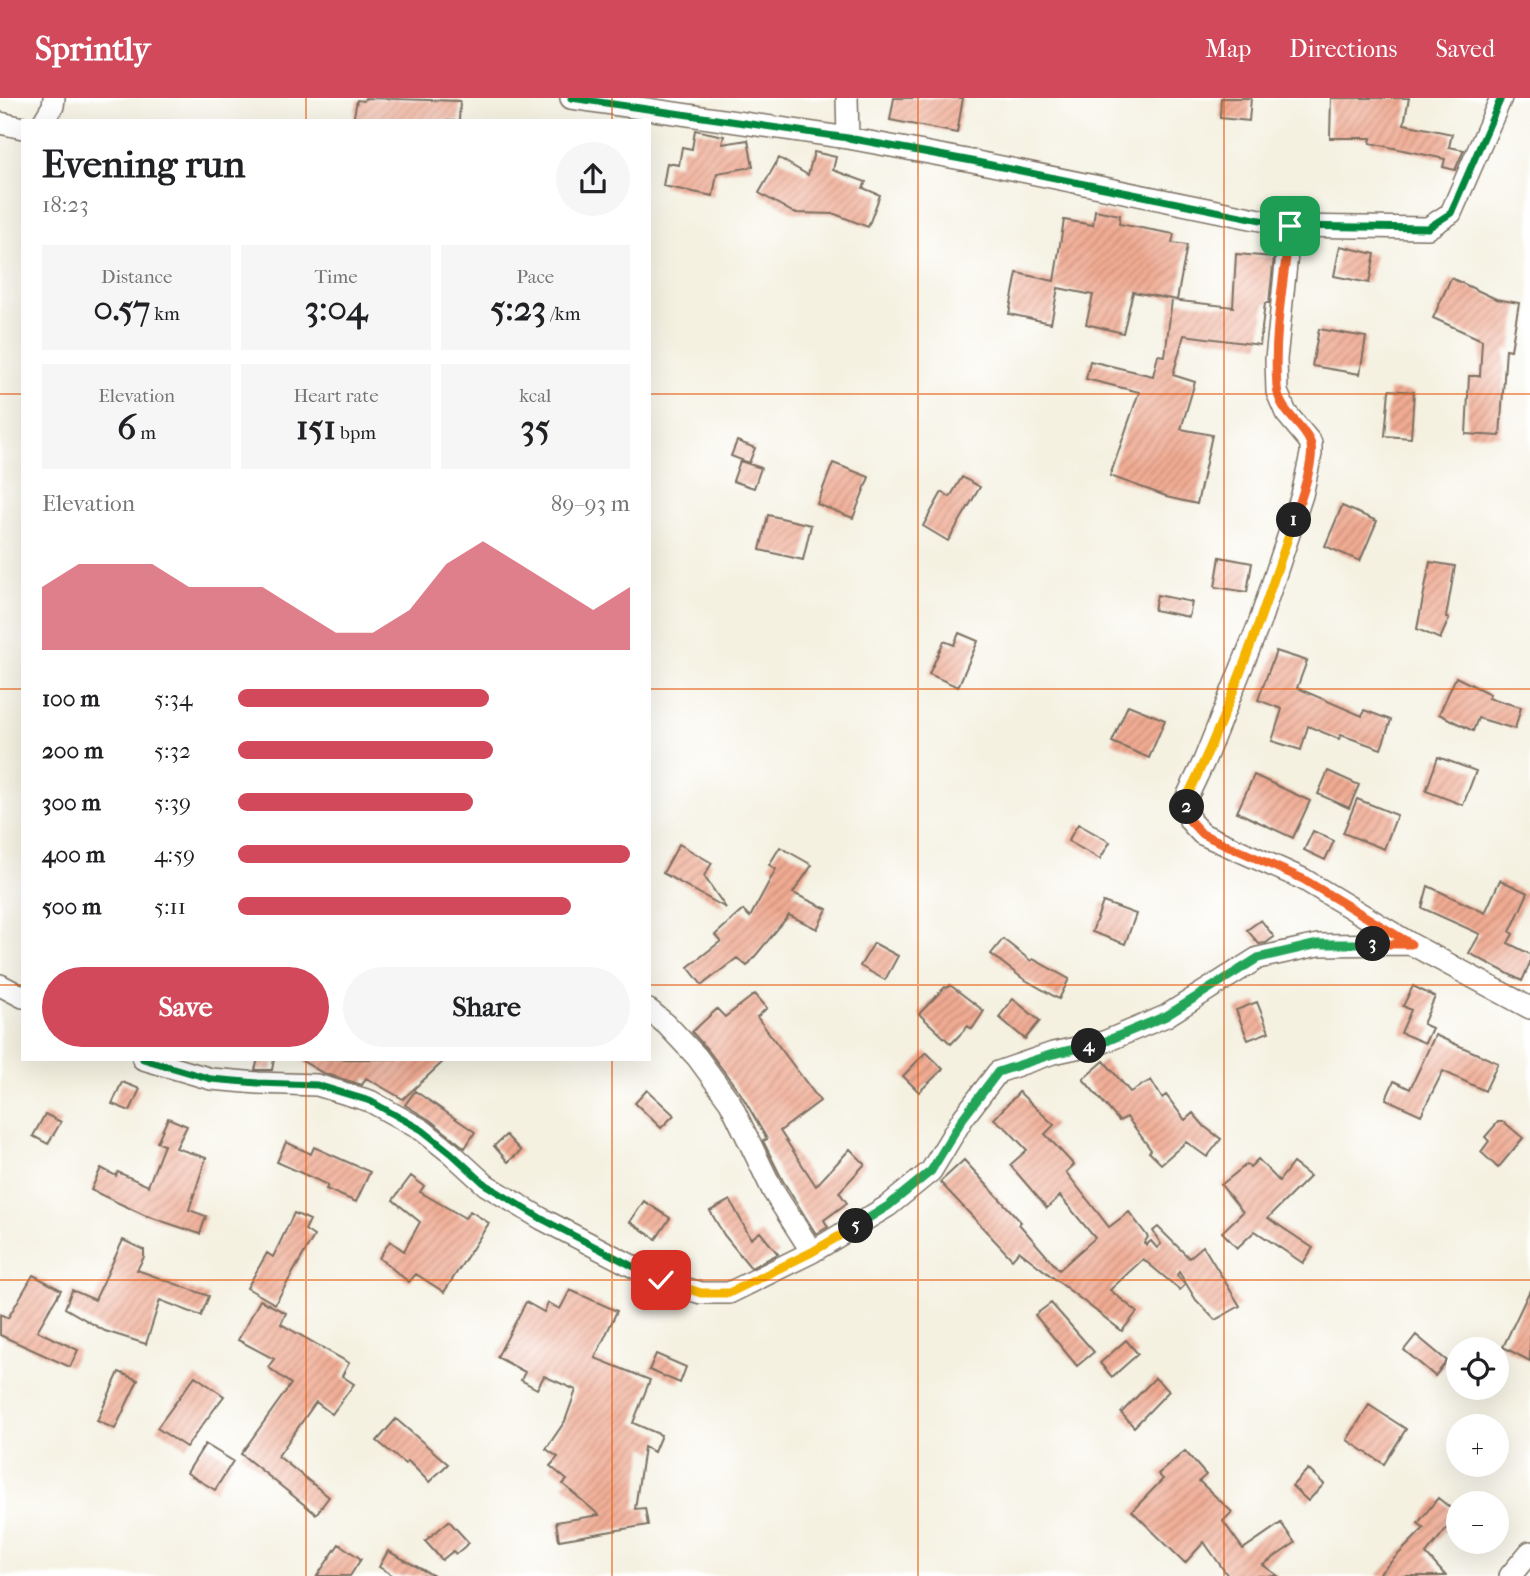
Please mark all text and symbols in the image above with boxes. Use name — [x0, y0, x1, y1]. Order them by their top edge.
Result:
text: Sprintly — [35, 30, 150, 69]
text: Map — [1205, 35, 1251, 63]
text: Directions — [1289, 35, 1397, 63]
text: Saved — [1435, 35, 1495, 63]
text: Evening run — [42, 142, 245, 187]
button: share — [556, 142, 630, 216]
text: 18:23 — [42, 191, 89, 218]
pin — [1260, 196, 1320, 256]
icon: arrive — [1271, 207, 1309, 245]
text: Distance — [101, 266, 172, 288]
text: Time — [314, 266, 358, 288]
text: Pace — [516, 266, 554, 288]
text: 0.57 — [94, 288, 150, 329]
text: 3:04 — [305, 288, 367, 329]
text: 5:23 — [490, 288, 546, 329]
text: km — [150, 303, 180, 325]
text: /km — [546, 303, 580, 325]
text: Elevation — [98, 385, 175, 407]
text: Heart rate — [293, 385, 379, 407]
text: kcal — [519, 385, 551, 407]
text: 6 — [117, 407, 136, 448]
text: 151 — [296, 407, 336, 448]
text: 35 — [521, 407, 550, 448]
text: m — [136, 422, 156, 444]
text: bpm — [336, 422, 376, 444]
text: Elevation — [42, 490, 135, 517]
text: 89–93 m — [551, 490, 630, 517]
pin: 1 — [1276, 502, 1312, 538]
text: 1 — [1290, 508, 1297, 530]
text: 100 m — [42, 685, 100, 712]
text: 5:34 — [154, 685, 193, 712]
text: 200 m — [42, 737, 103, 764]
text: 5:32 — [154, 737, 191, 764]
text: 300 m — [42, 789, 101, 816]
text: 5:39 — [154, 789, 191, 816]
pin: 2 — [1170, 790, 1204, 824]
text: 2 — [1182, 795, 1191, 817]
text: 400 m — [42, 841, 105, 868]
text: 4:59 — [154, 841, 195, 868]
text: 500 m — [42, 893, 101, 920]
text: 5:11 — [154, 893, 186, 920]
pin: 3 — [1356, 926, 1390, 962]
text: 3 — [1369, 932, 1376, 954]
button: Save — [42, 967, 329, 1047]
button: Share — [343, 967, 630, 1047]
pin: 4 — [1072, 1028, 1106, 1063]
text: 4 — [1083, 1034, 1094, 1056]
pin: 5 — [838, 1208, 874, 1244]
text: 5 — [851, 1214, 860, 1236]
pin — [631, 1250, 691, 1310]
icon: check — [642, 1261, 680, 1299]
map controls — [1446, 1337, 1509, 1554]
button: locate — [1446, 1337, 1509, 1400]
button: + — [1446, 1414, 1509, 1477]
button: − — [1446, 1491, 1509, 1554]

